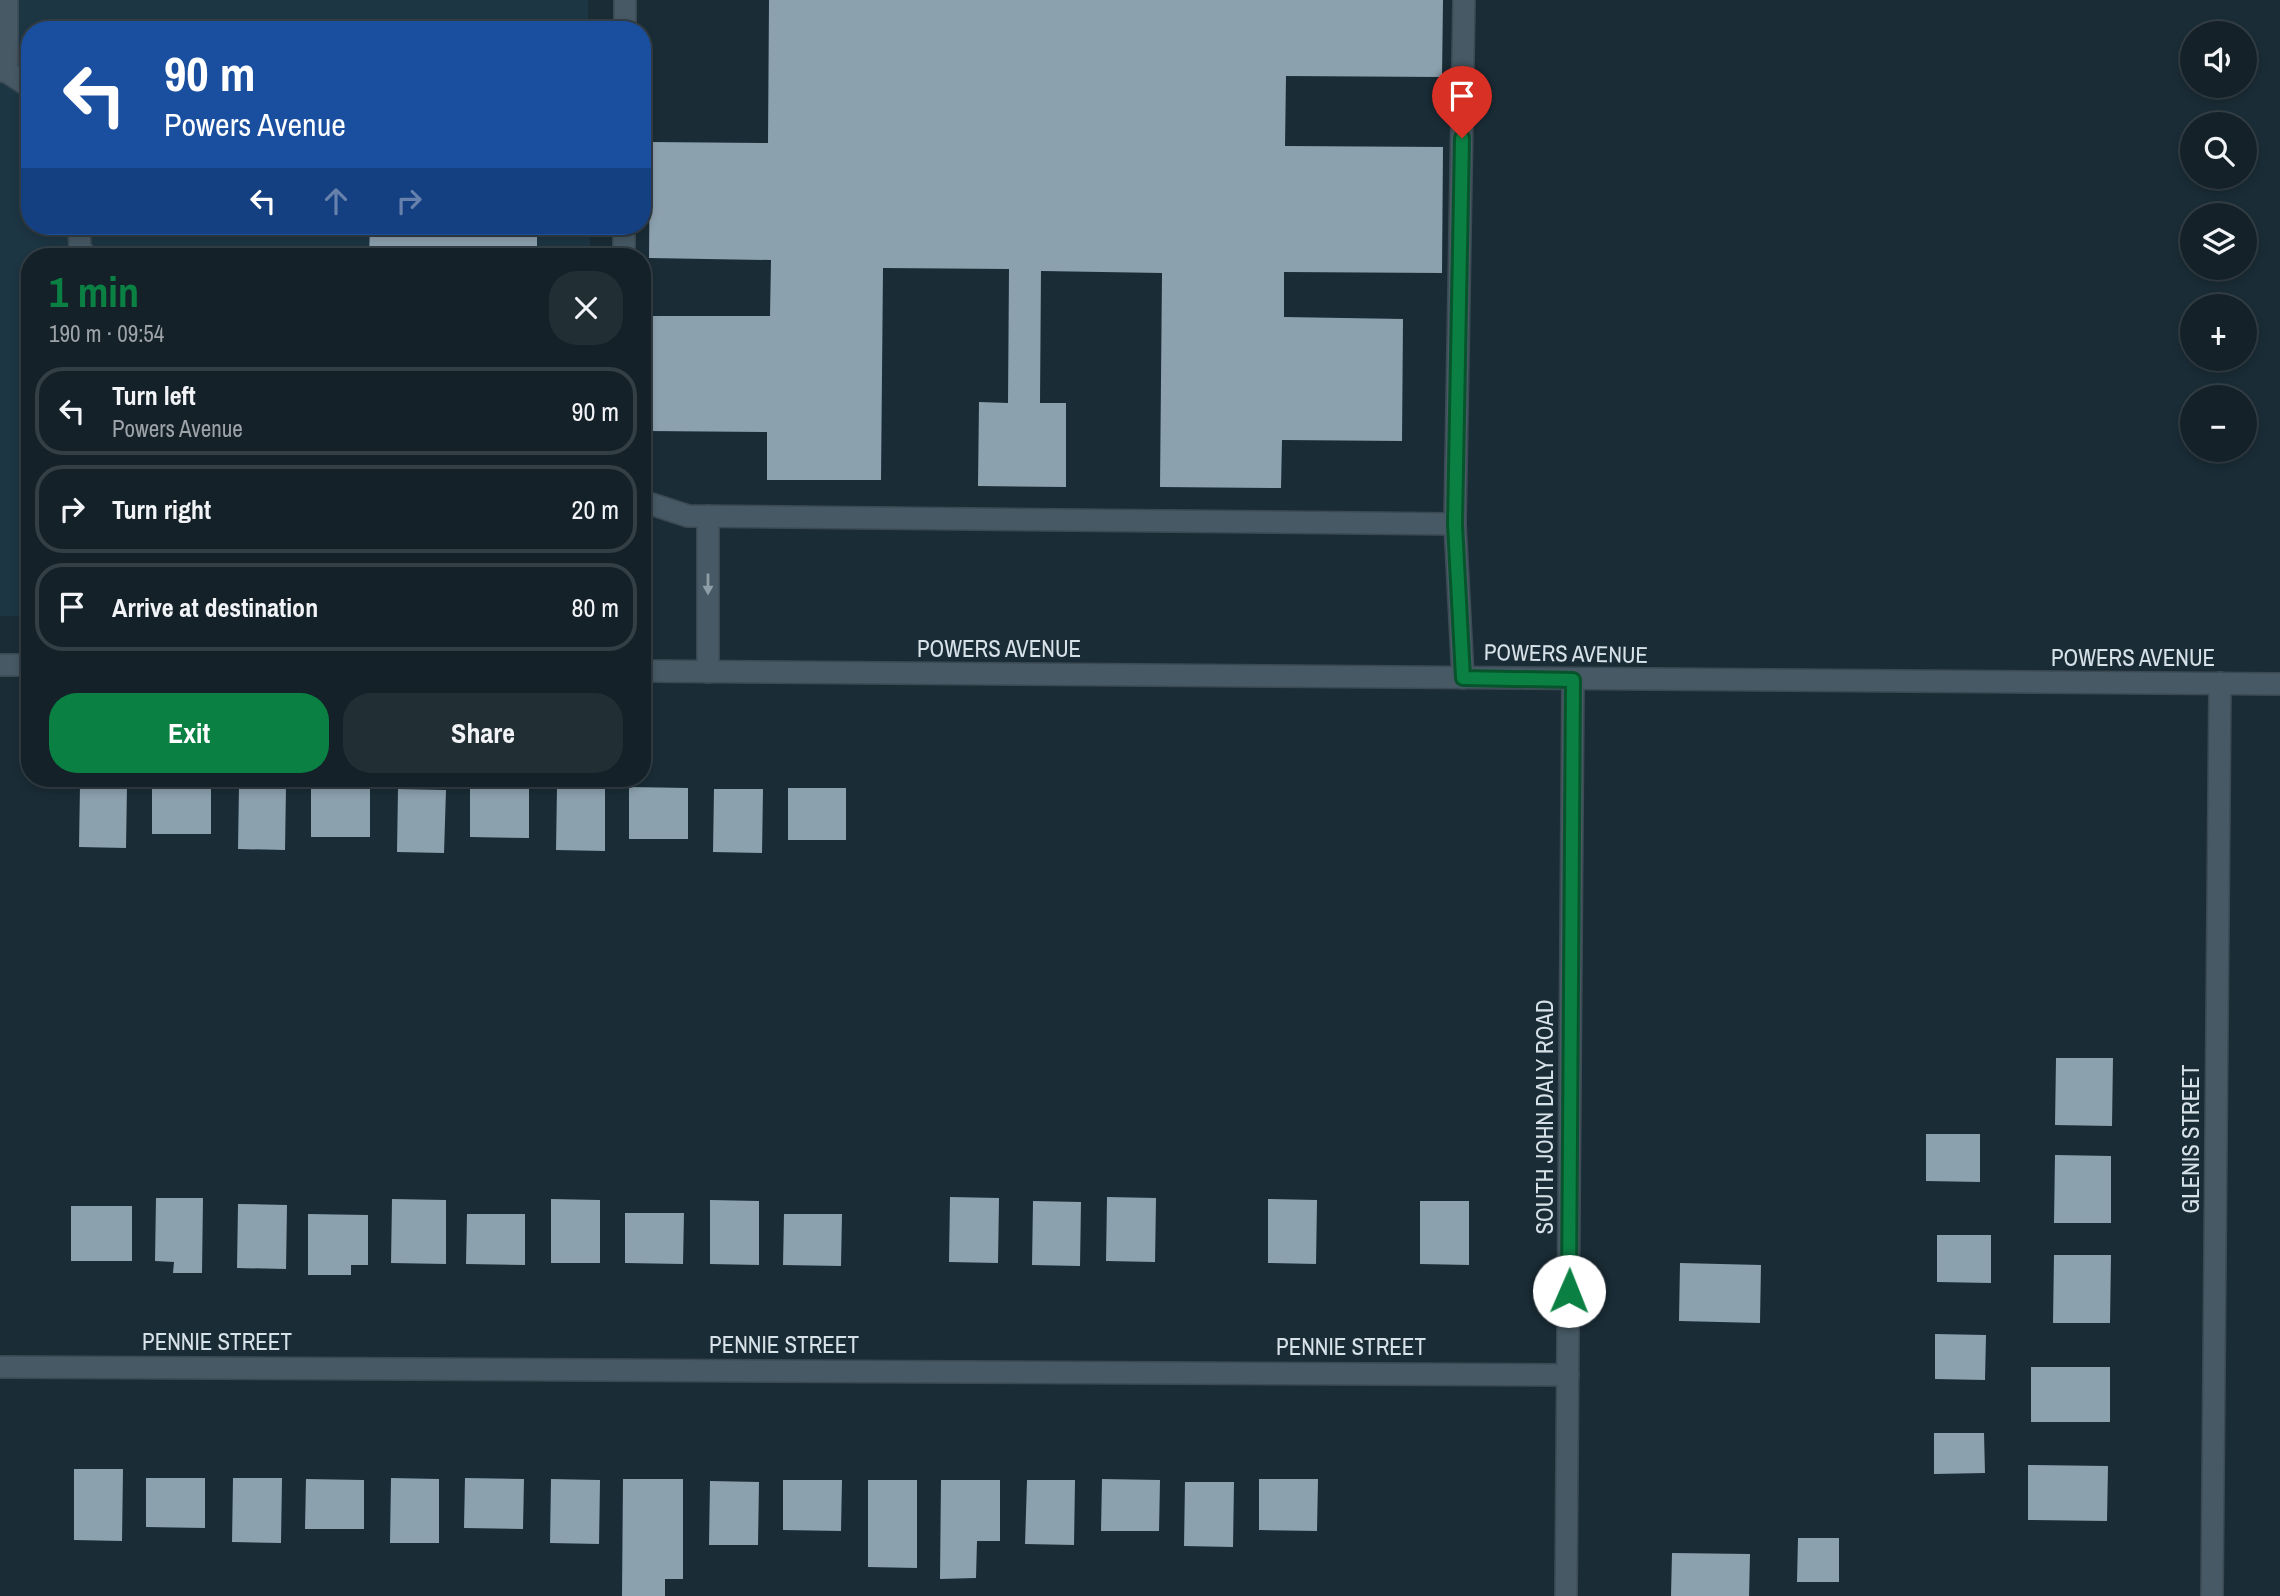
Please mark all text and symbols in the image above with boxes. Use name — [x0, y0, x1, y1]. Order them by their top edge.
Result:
map controls — [2180, 21, 2257, 462]
button: sound — [2180, 21, 2257, 98]
text: 90 m — [164, 40, 256, 106]
icon: left — [49, 49, 140, 140]
pin — [1432, 66, 1492, 138]
icon: arrive — [1443, 77, 1481, 115]
text: Powers Avenue — [164, 103, 346, 146]
button: search — [2180, 112, 2257, 189]
icon: left — [244, 182, 282, 220]
icon: ahead — [317, 182, 355, 220]
icon: right — [390, 182, 428, 220]
button: layers — [2180, 203, 2257, 280]
text: 1 min — [49, 264, 139, 320]
button: close — [549, 271, 623, 345]
button: + — [2180, 294, 2257, 371]
text: 190 m · 09:54 — [49, 318, 164, 349]
text: Turn left — [112, 378, 196, 413]
button: − — [2180, 385, 2257, 462]
icon: left — [53, 392, 91, 430]
text: 90 m — [572, 394, 619, 429]
text: Powers Avenue — [112, 413, 243, 444]
icon: right — [53, 490, 91, 528]
text: Turn right — [112, 492, 211, 527]
text: 20 m — [572, 492, 619, 527]
one-way arrow — [702, 574, 714, 596]
icon: arrive — [53, 588, 91, 626]
text: Arrive at destination — [112, 590, 318, 625]
text: 80 m — [572, 590, 619, 625]
street label: POWERS AVENUE — [917, 633, 1081, 664]
street label: POWERS AVENUE — [1484, 636, 1648, 670]
street label: POWERS AVENUE — [2051, 642, 2215, 673]
button: Exit — [49, 693, 329, 773]
button: Share — [343, 693, 623, 773]
street label: SOUTH JOHN DALY ROAD — [1529, 999, 1560, 1235]
street label: GLENIS STREET — [2175, 1064, 2206, 1213]
position arrow — [1532, 1254, 1606, 1328]
street label: PENNIE STREET — [142, 1326, 292, 1357]
street label: PENNIE STREET — [709, 1329, 859, 1360]
street label: PENNIE STREET — [1276, 1331, 1426, 1362]

